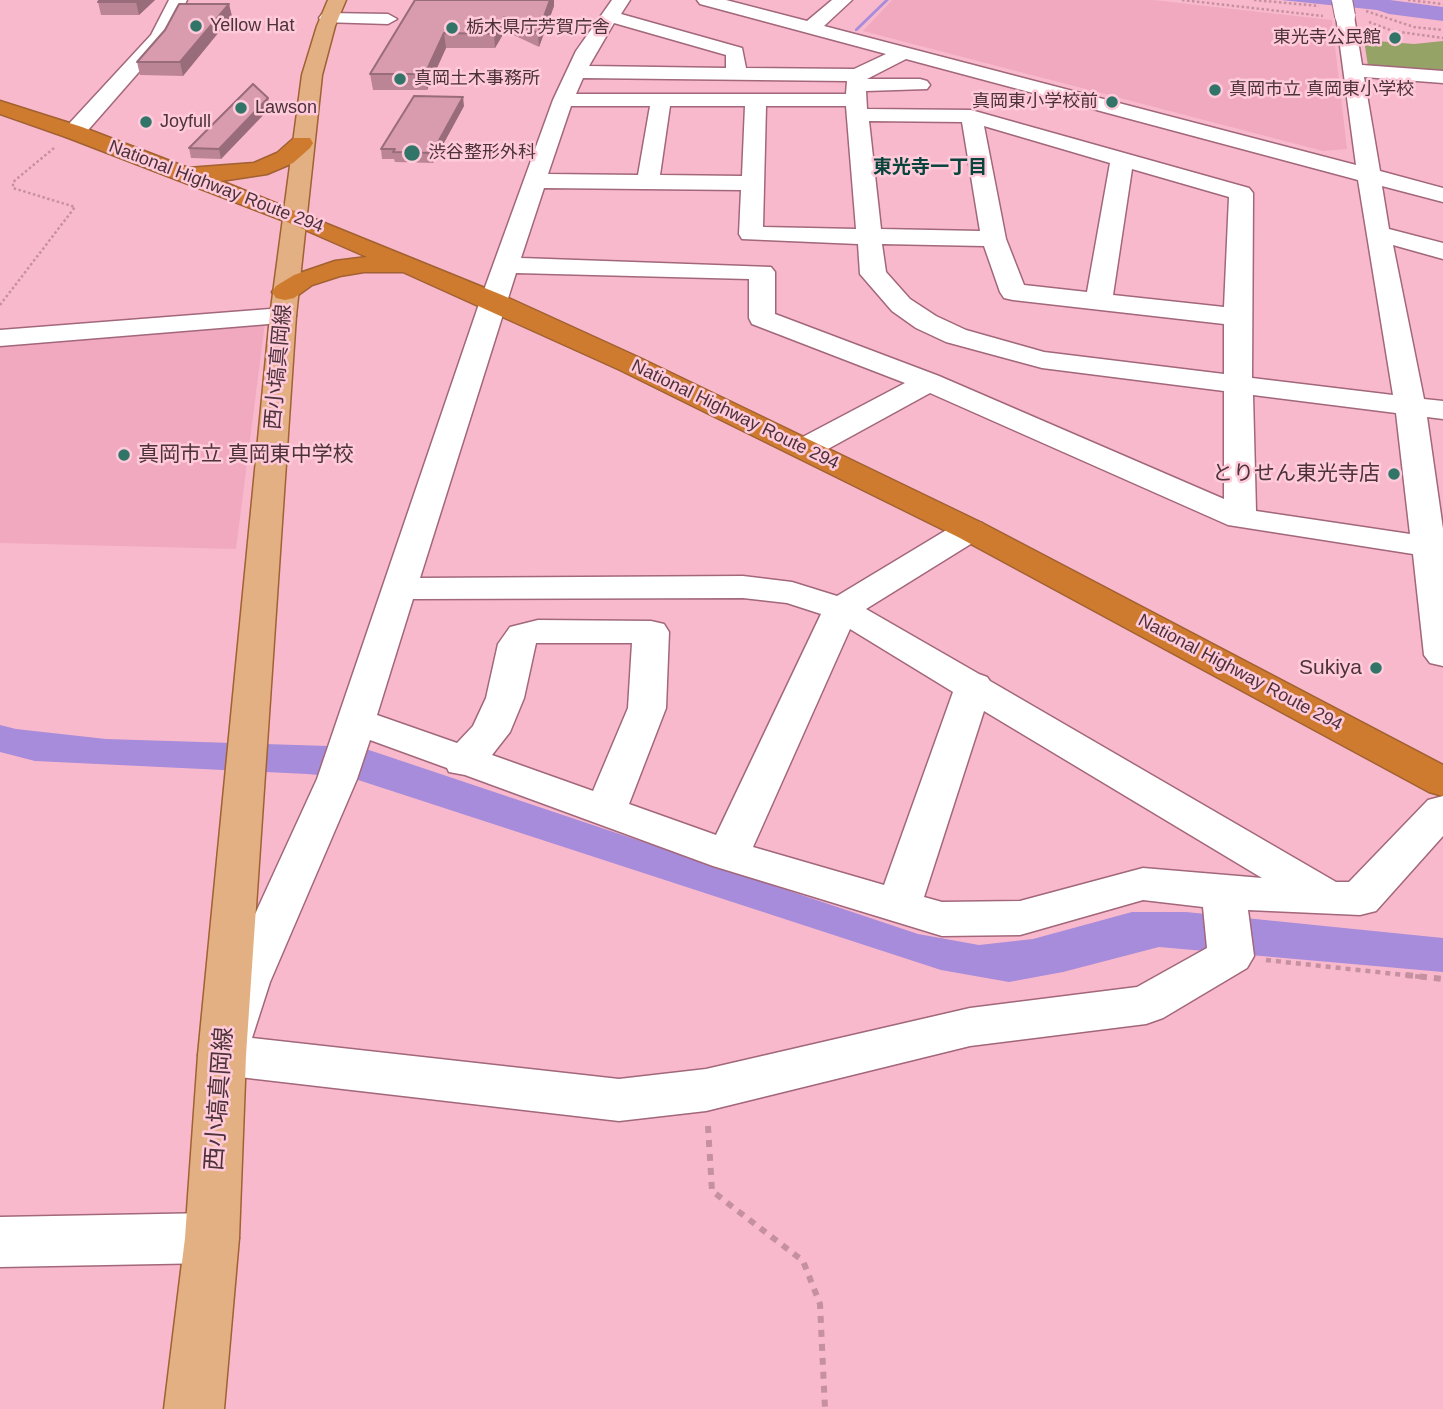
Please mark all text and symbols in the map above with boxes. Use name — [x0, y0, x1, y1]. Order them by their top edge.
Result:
place label: Yellow Hat — [210, 15, 294, 37]
place label: 栃木県庁芳賀庁舎 — [466, 17, 610, 39]
marker: Yellow Hat — [188, 18, 204, 34]
marker: 栃木県庁芳賀庁舎 — [444, 20, 460, 36]
place label: 東光寺公民館 — [1273, 27, 1381, 49]
marker: 東光寺公民館 — [1387, 30, 1403, 46]
place label: 真岡土木事務所 — [414, 68, 540, 90]
marker: 真岡土木事務所 — [392, 71, 408, 87]
place label: 真岡市立 真岡東小学校 — [1229, 79, 1414, 101]
marker: 真岡市立 真岡東小学校 — [1207, 82, 1223, 98]
place label: 真岡東小学校前 — [972, 91, 1098, 113]
marker: 真岡東小学校前 — [1104, 94, 1120, 110]
place label: Lawson — [255, 97, 317, 119]
marker: Lawson — [233, 100, 249, 116]
place label: Joyfull — [160, 111, 211, 133]
marker: Joyfull — [138, 114, 154, 130]
street label: National Highway Route 294 — [106, 136, 326, 238]
place label: 渋谷整形外科 — [428, 142, 536, 164]
marker: 渋谷整形外科 — [402, 143, 422, 163]
district label: 東光寺一丁目 — [873, 157, 987, 179]
street label: 西小塙真岡線 — [261, 303, 297, 431]
street label: National Highway Route 294 — [628, 355, 842, 475]
place label: 真岡市立 真岡東中学校 — [138, 442, 354, 468]
marker: 真岡市立 真岡東中学校 — [116, 447, 132, 463]
place label: とりせん東光寺店 — [1212, 461, 1380, 487]
marker: とりせん東光寺店 — [1386, 466, 1402, 482]
street label: National Highway Route 294 — [1134, 610, 1346, 736]
place label: Sukiya — [1299, 655, 1362, 681]
marker: Sukiya — [1368, 660, 1384, 676]
street label: 西小塙真岡線 — [201, 1026, 239, 1172]

